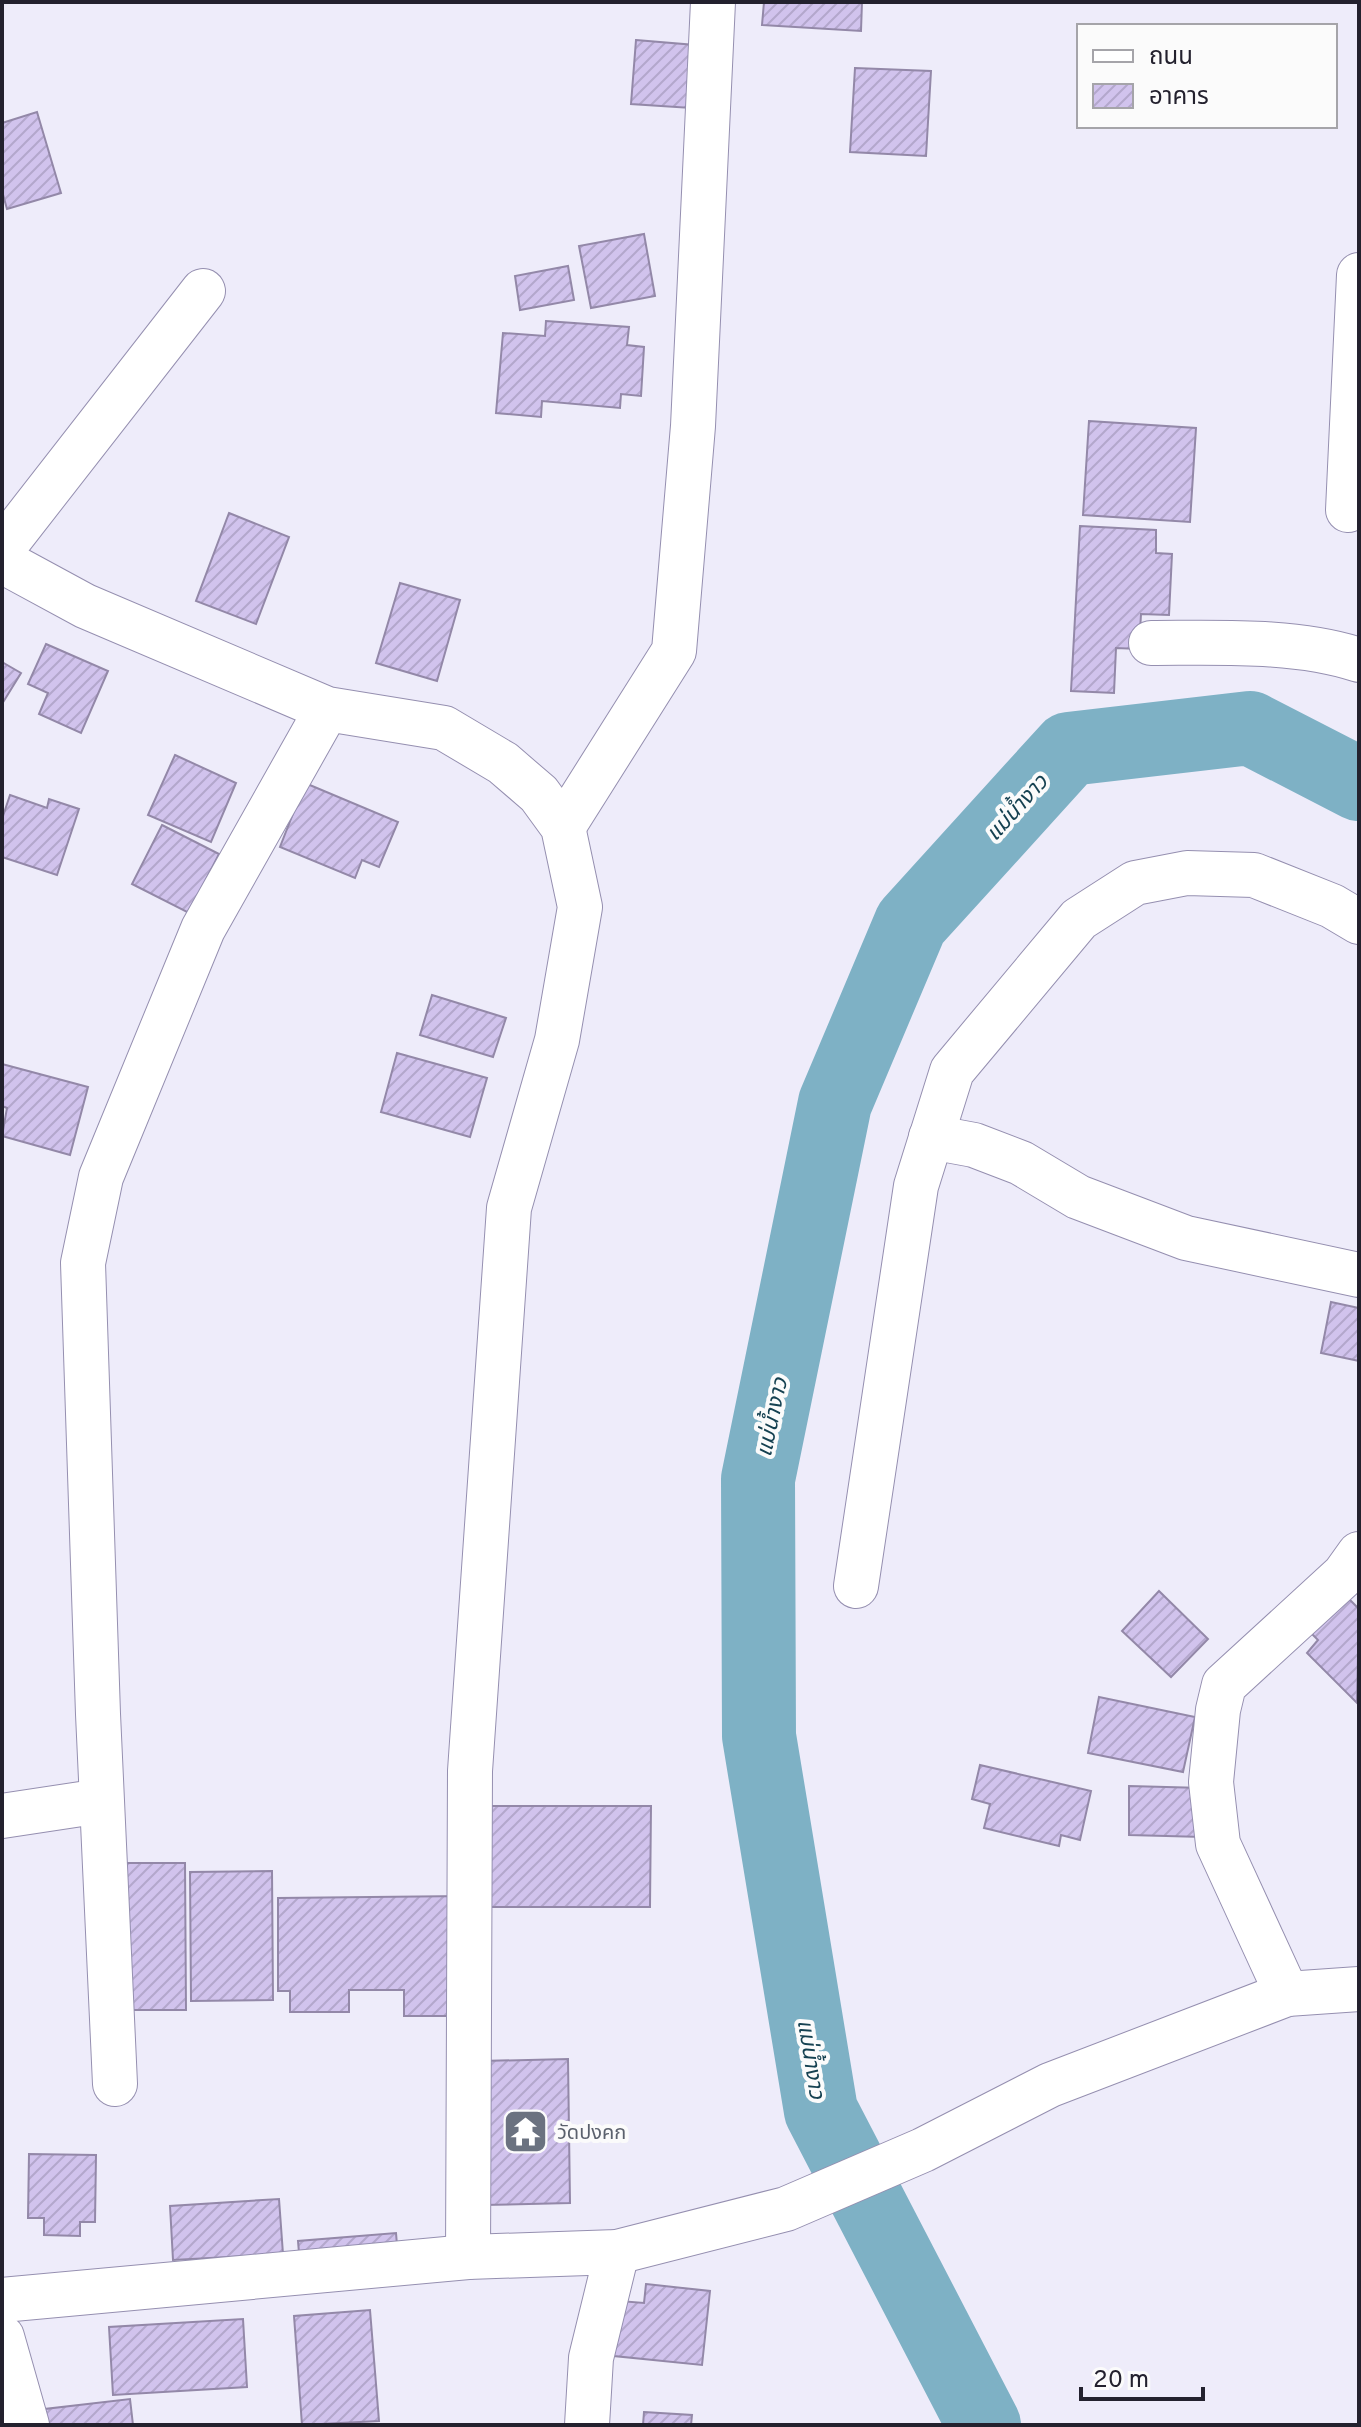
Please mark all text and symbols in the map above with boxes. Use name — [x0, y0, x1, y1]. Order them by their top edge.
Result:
legend — [1077, 24, 1337, 128]
text: ถนน — [1149, 43, 1193, 73]
text: อาคาร — [1149, 83, 1209, 113]
water label: แม่น้ำงาว — [978, 766, 1055, 847]
water label: แม่น้ำงาว — [748, 1374, 795, 1459]
water label: แม่น้ำงาว — [790, 2017, 833, 2102]
temple icon: วัดปงคก — [502, 2108, 550, 2156]
place label: วัดปงคก — [557, 2121, 626, 2147]
scale bar — [1081, 2351, 1203, 2401]
text: 20 m — [1093, 2366, 1149, 2396]

